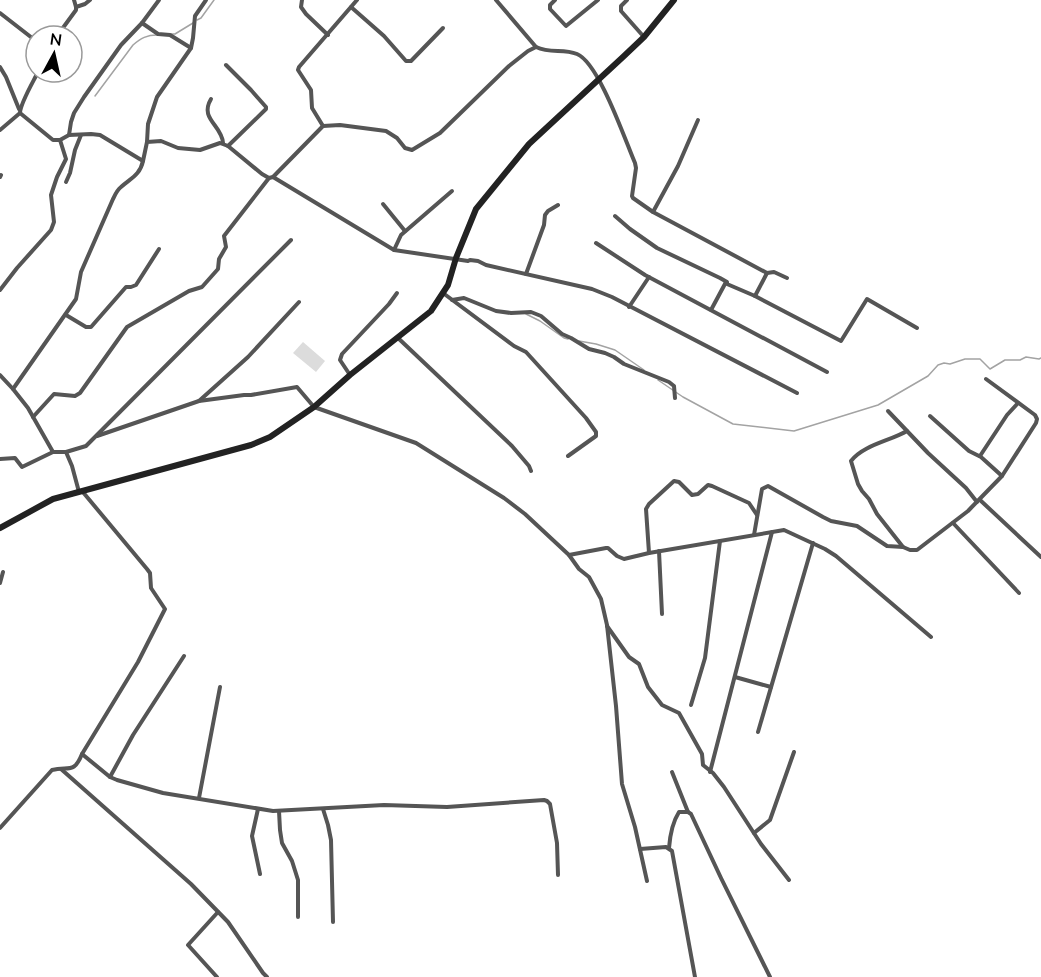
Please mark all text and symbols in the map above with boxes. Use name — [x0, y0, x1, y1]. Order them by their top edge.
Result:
north arrow — [24, 24, 84, 84]
text: N — [48, 28, 63, 52]

